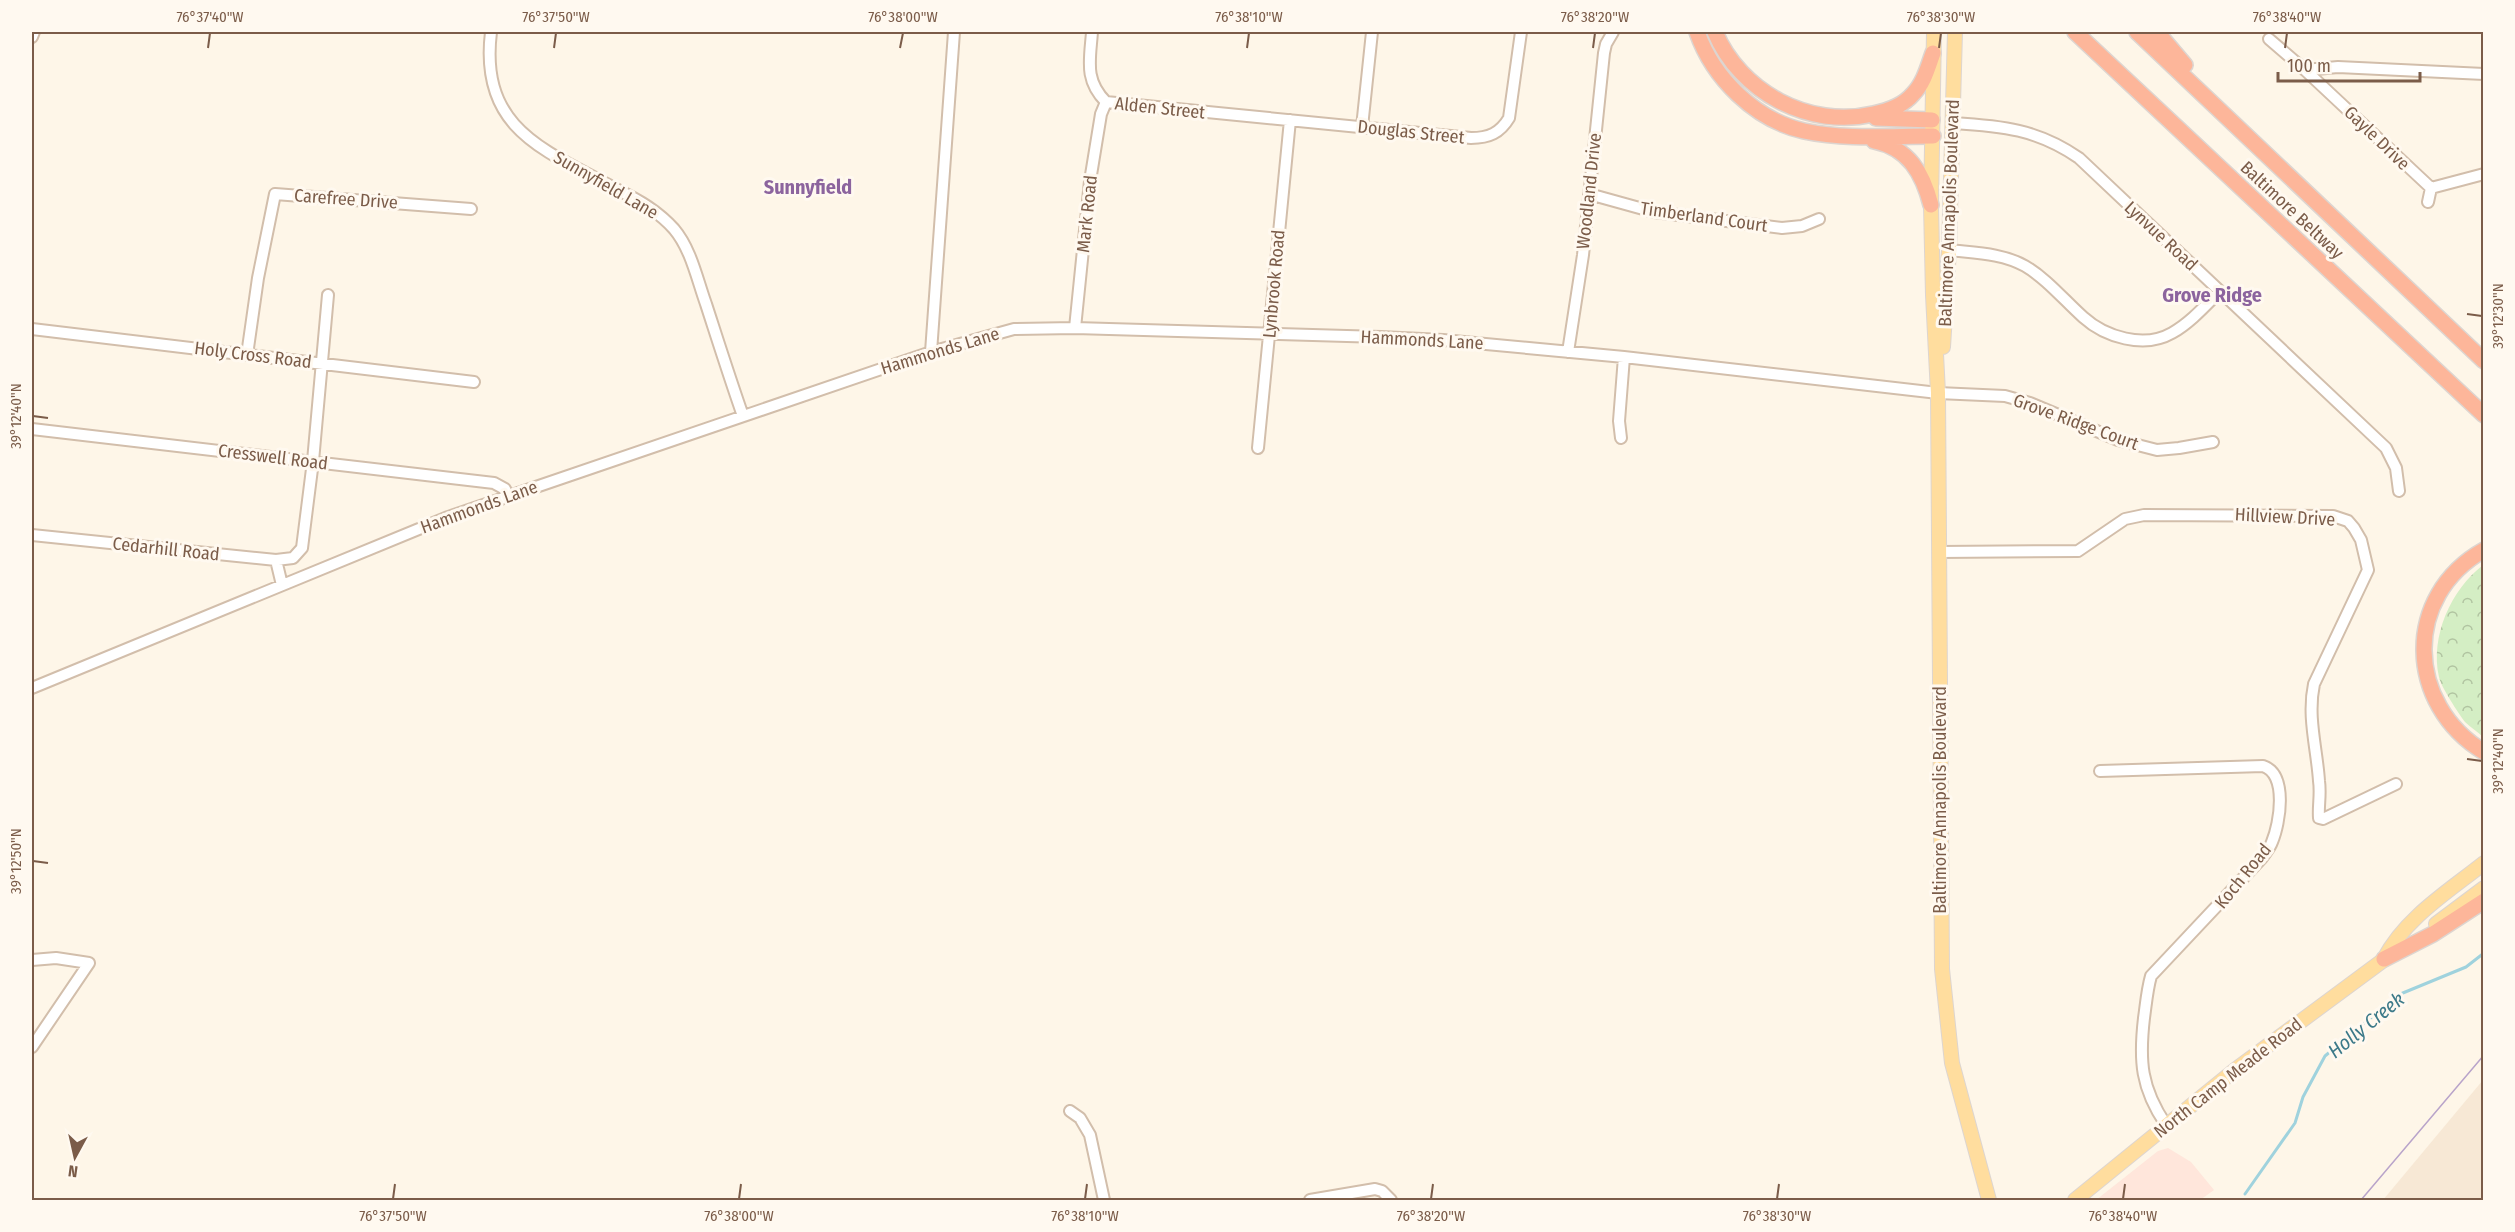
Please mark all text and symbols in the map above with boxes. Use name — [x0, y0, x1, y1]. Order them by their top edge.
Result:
text: 76°37'40"W — [176, 8, 244, 26]
text: 76°37'50"W — [522, 8, 590, 26]
text: 76°38'00"W — [868, 8, 938, 26]
text: 76°38'10"W — [1215, 8, 1283, 26]
text: 76°38'20"W — [1561, 8, 1629, 26]
text: 76°38'30"W — [1907, 8, 1975, 26]
text: 76°38'40"W — [2253, 8, 2321, 26]
scale bar — [2278, 45, 2420, 83]
text: 100 m — [2287, 55, 2331, 77]
street label: Alden Street — [1114, 92, 1206, 124]
street label: Baltimore Annapolis Boulevard — [1934, 99, 1964, 327]
street label: Gayle Drive — [2340, 101, 2414, 175]
street label: Douglas Street — [1356, 115, 1466, 149]
street label: Woodland Drive — [1572, 132, 1606, 250]
street label: Sunnyfield Lane — [550, 146, 662, 224]
street label: Baltimore Beltway — [2236, 156, 2348, 264]
street label: Mark Road — [1072, 174, 1102, 254]
district label: Sunnyfield — [764, 175, 852, 199]
street label: Carefree Drive — [293, 184, 399, 214]
street label: Timberland Court — [1639, 197, 1769, 237]
street label: Lynvue Road — [2120, 197, 2202, 275]
street label: Lynbrook Road — [1258, 229, 1290, 339]
district label: Grove Ridge — [2162, 283, 2262, 307]
text: 39°12'30"N — [2489, 283, 2507, 349]
street label: Hammonds Lane — [878, 322, 1002, 379]
street label: Hammonds Lane — [1360, 326, 1484, 354]
street label: Holy Cross Road — [193, 337, 313, 373]
text: 39°12'40"N — [7, 383, 25, 449]
street label: Grove Ridge Court — [2010, 389, 2142, 455]
street label: Cresswell Road — [217, 439, 329, 475]
street label: Hammonds Lane — [417, 476, 541, 538]
street label: Hillview Drive — [2234, 503, 2336, 531]
street label: Cedarhill Road — [111, 532, 221, 566]
street label: Baltimore Annapolis Boulevard — [1929, 686, 1951, 914]
text: 39°12'40"N — [2489, 728, 2507, 794]
text: 39°12'50"N — [7, 828, 25, 894]
street label: Koch Road — [2210, 839, 2276, 913]
water label: Holly Creek — [2323, 987, 2409, 1063]
street label: North Camp Meade Road — [2149, 1013, 2307, 1143]
north arrow — [45, 1127, 105, 1187]
text: N — [67, 1161, 79, 1181]
text: 76°37'50"W — [359, 1207, 427, 1225]
text: 76°38'00"W — [704, 1207, 774, 1225]
text: 76°38'10"W — [1051, 1207, 1119, 1225]
text: 76°38'20"W — [1397, 1207, 1465, 1225]
text: 76°38'30"W — [1743, 1207, 1811, 1225]
text: 76°38'40"W — [2089, 1207, 2157, 1225]

